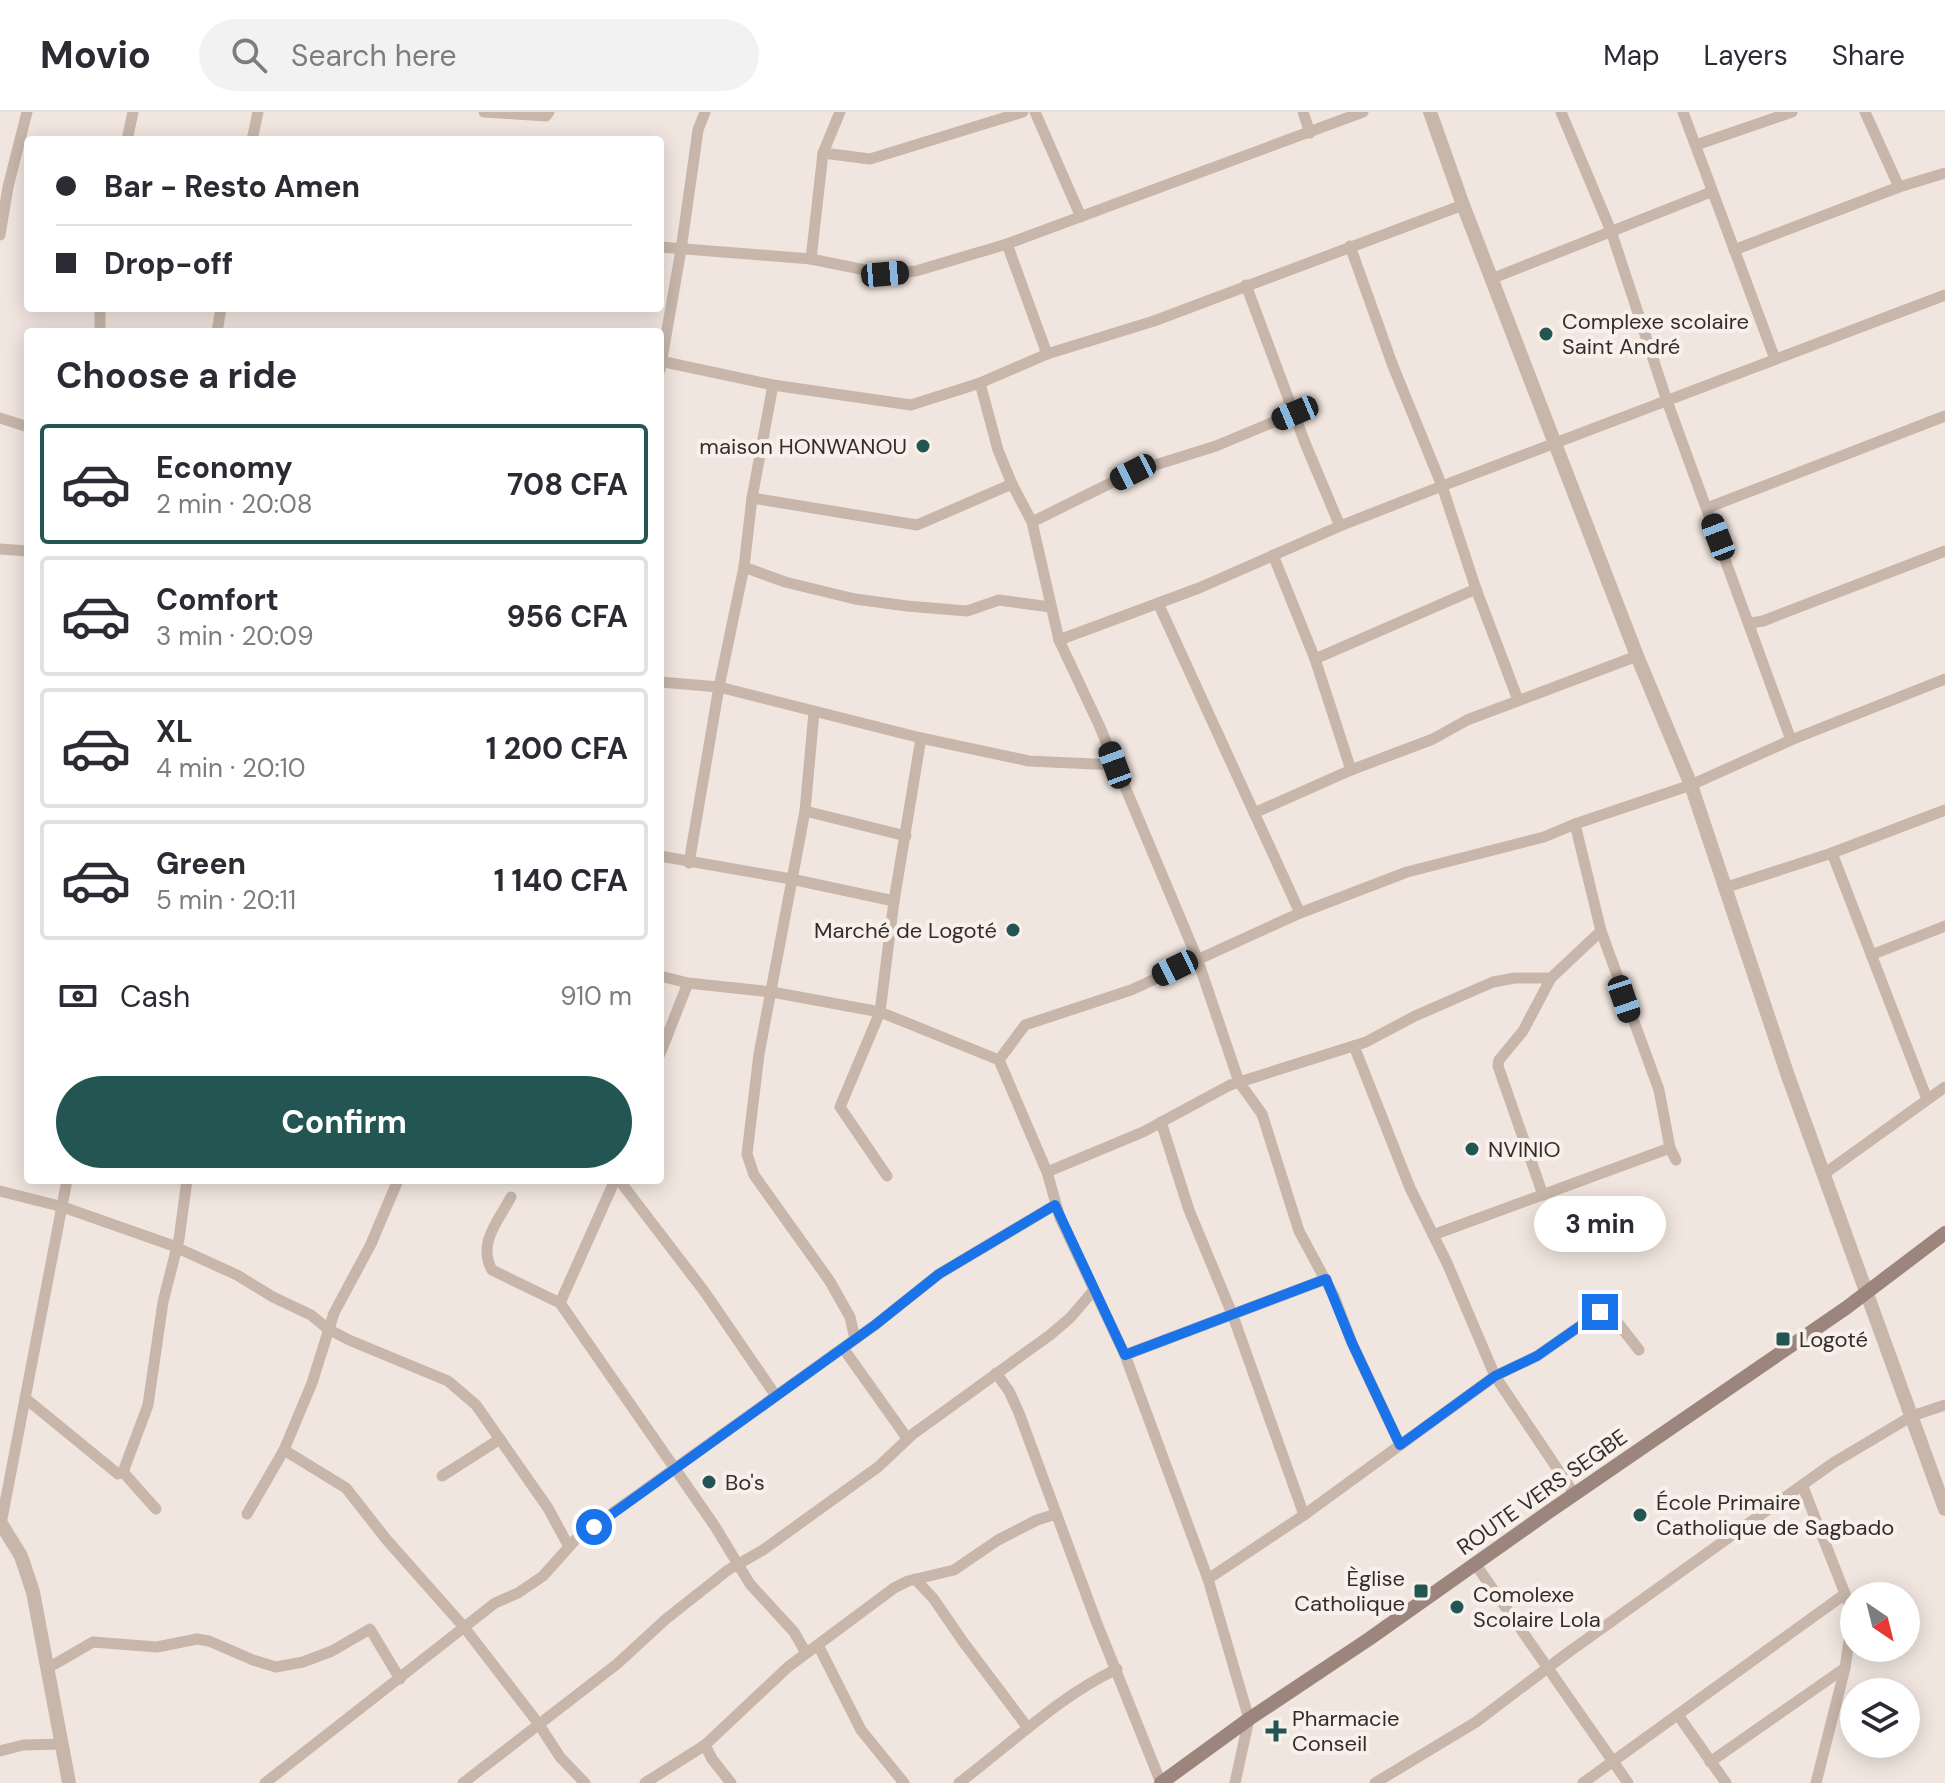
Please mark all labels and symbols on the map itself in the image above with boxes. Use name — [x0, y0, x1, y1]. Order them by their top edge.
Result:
car — [860, 260, 910, 288]
place label: Complexe scolaire Saint André — [1562, 307, 1749, 361]
marker: Complexe scolaire Saint André — [1537, 325, 1555, 343]
car — [1268, 393, 1322, 433]
place label: maison HONWANOU — [699, 432, 907, 461]
marker: maison HONWANOU — [914, 437, 932, 455]
car — [1106, 450, 1160, 494]
car — [1698, 510, 1738, 564]
car — [1096, 738, 1134, 792]
place label: Marché de Logoté — [814, 916, 997, 945]
marker: Marché de Logoté — [1004, 921, 1022, 939]
car — [1148, 947, 1202, 989]
car — [1605, 972, 1643, 1026]
place label: NVINIO — [1488, 1135, 1560, 1164]
marker: NVINIO — [1463, 1140, 1481, 1158]
callout: 3 min — [1534, 1196, 1666, 1252]
route end — [1582, 1294, 1618, 1330]
place label: Logoté — [1799, 1325, 1868, 1354]
marker: Logoté — [1774, 1330, 1792, 1348]
street label: ROUTE VERS SEGBE — [1451, 1422, 1633, 1562]
place label: Bo's — [725, 1468, 765, 1497]
marker: Bo's — [700, 1473, 718, 1491]
place label: École Primaire Catholique de Sagbado — [1656, 1488, 1894, 1542]
marker: École Primaire Catholique de Sagbado — [1631, 1506, 1649, 1524]
route start — [576, 1509, 612, 1545]
place label: Èglise Catholique — [1294, 1564, 1405, 1618]
place label: Comolexe Scolaire Lola — [1473, 1580, 1601, 1634]
marker: Èglise Catholique — [1412, 1582, 1430, 1600]
north arrow — [1840, 1582, 1920, 1662]
marker: Comolexe Scolaire Lola — [1448, 1598, 1466, 1616]
place label: Pharmacie Conseil — [1292, 1704, 1399, 1758]
marker: Pharmacie Conseil — [1267, 1722, 1285, 1740]

